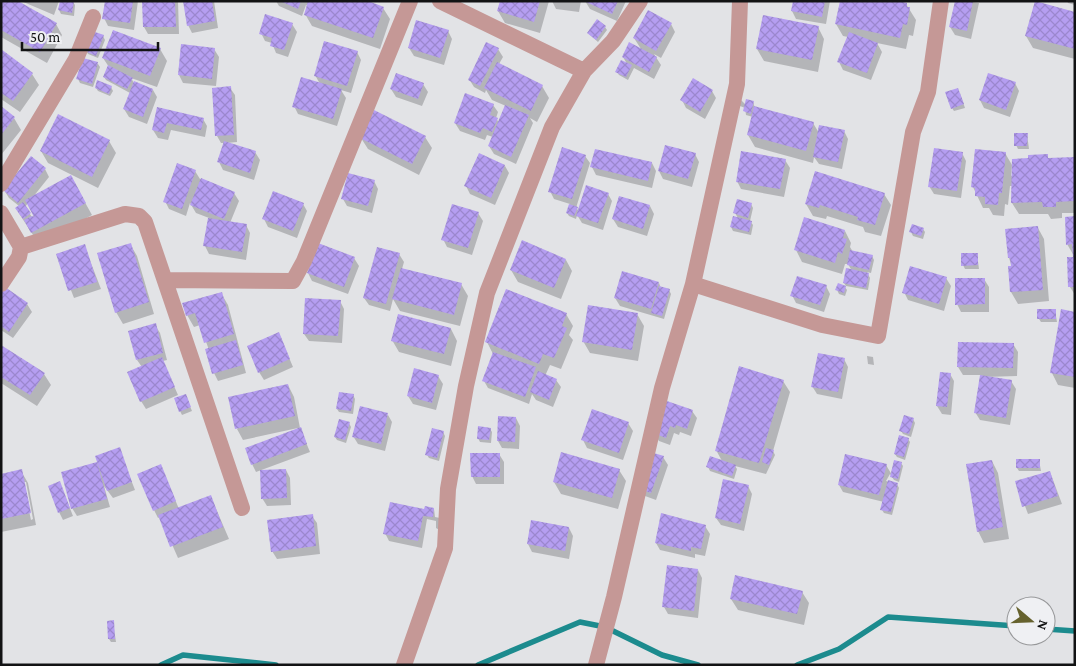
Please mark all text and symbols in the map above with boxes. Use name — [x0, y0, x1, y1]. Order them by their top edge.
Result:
scale bar — [22, 20, 159, 52]
text: 50 m — [30, 29, 60, 45]
north arrow — [1006, 596, 1056, 646]
text: N — [1034, 618, 1052, 633]

